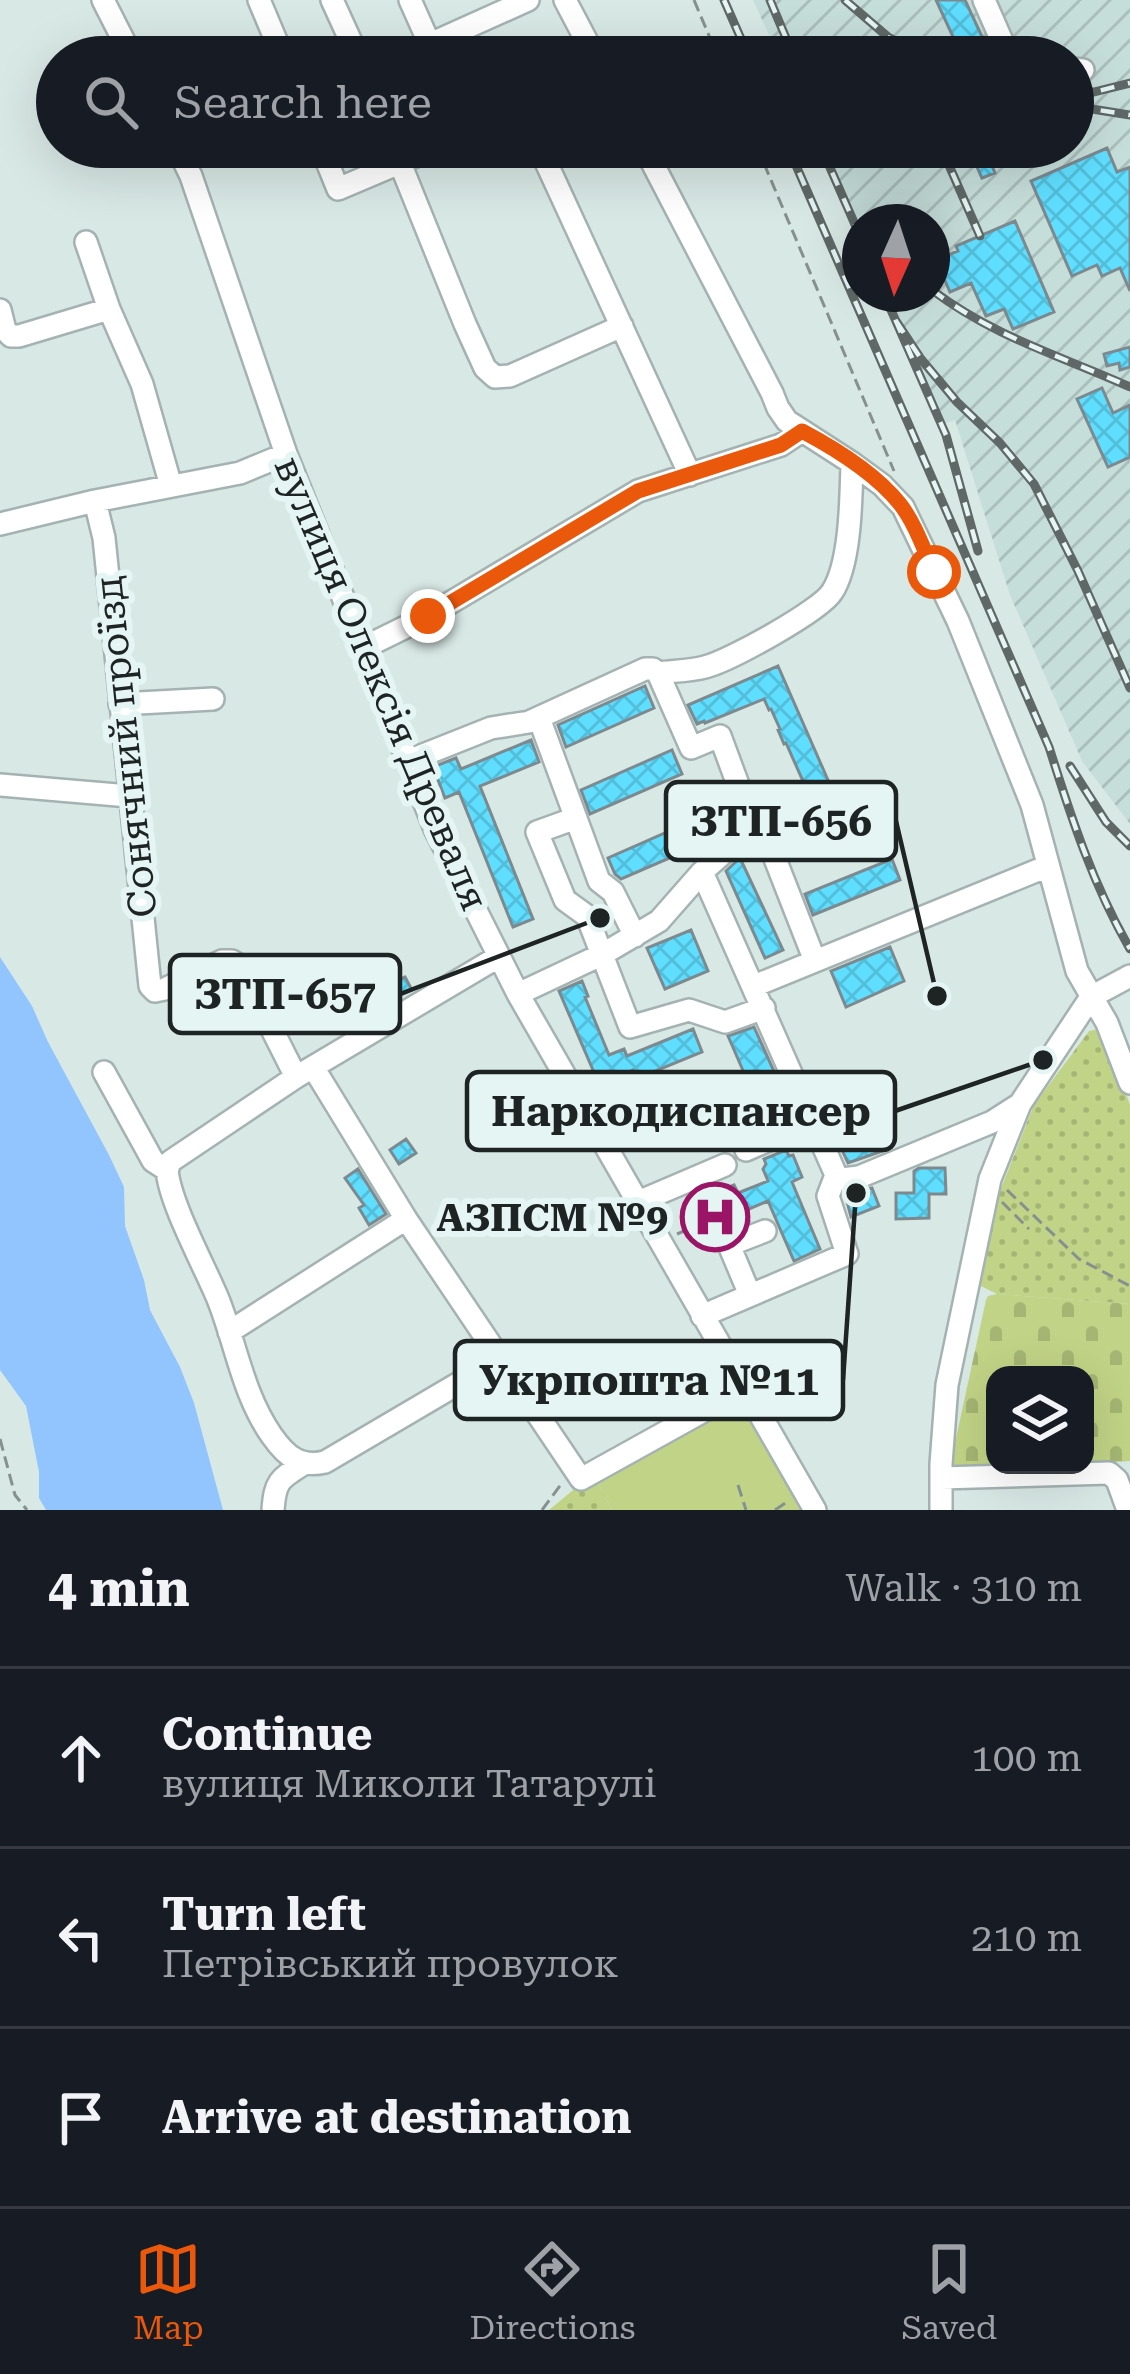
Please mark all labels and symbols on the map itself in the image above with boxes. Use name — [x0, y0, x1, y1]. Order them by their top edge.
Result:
north arrow — [842, 204, 950, 312]
street label: вулиця Олексія Древаля — [265, 450, 498, 917]
route start — [907, 545, 961, 599]
street label: Сонячний проїзд — [85, 574, 167, 920]
route end — [401, 589, 455, 643]
callout: ЗТП-656 — [666, 782, 896, 860]
text: ЗТП-656 — [690, 797, 872, 846]
callout: ЗТП-657 — [170, 955, 400, 1033]
text: ЗТП-657 — [194, 970, 376, 1019]
callout: Наркодиспансер — [467, 1072, 895, 1150]
text: Наркодиспансер — [491, 1087, 871, 1136]
hospital icon: АЗПСМ №9 — [680, 1182, 750, 1252]
place label: АЗПСМ №9 — [437, 1195, 668, 1241]
callout: Укрпошта №11 — [455, 1341, 843, 1419]
text: Укрпошта №11 — [479, 1356, 819, 1405]

